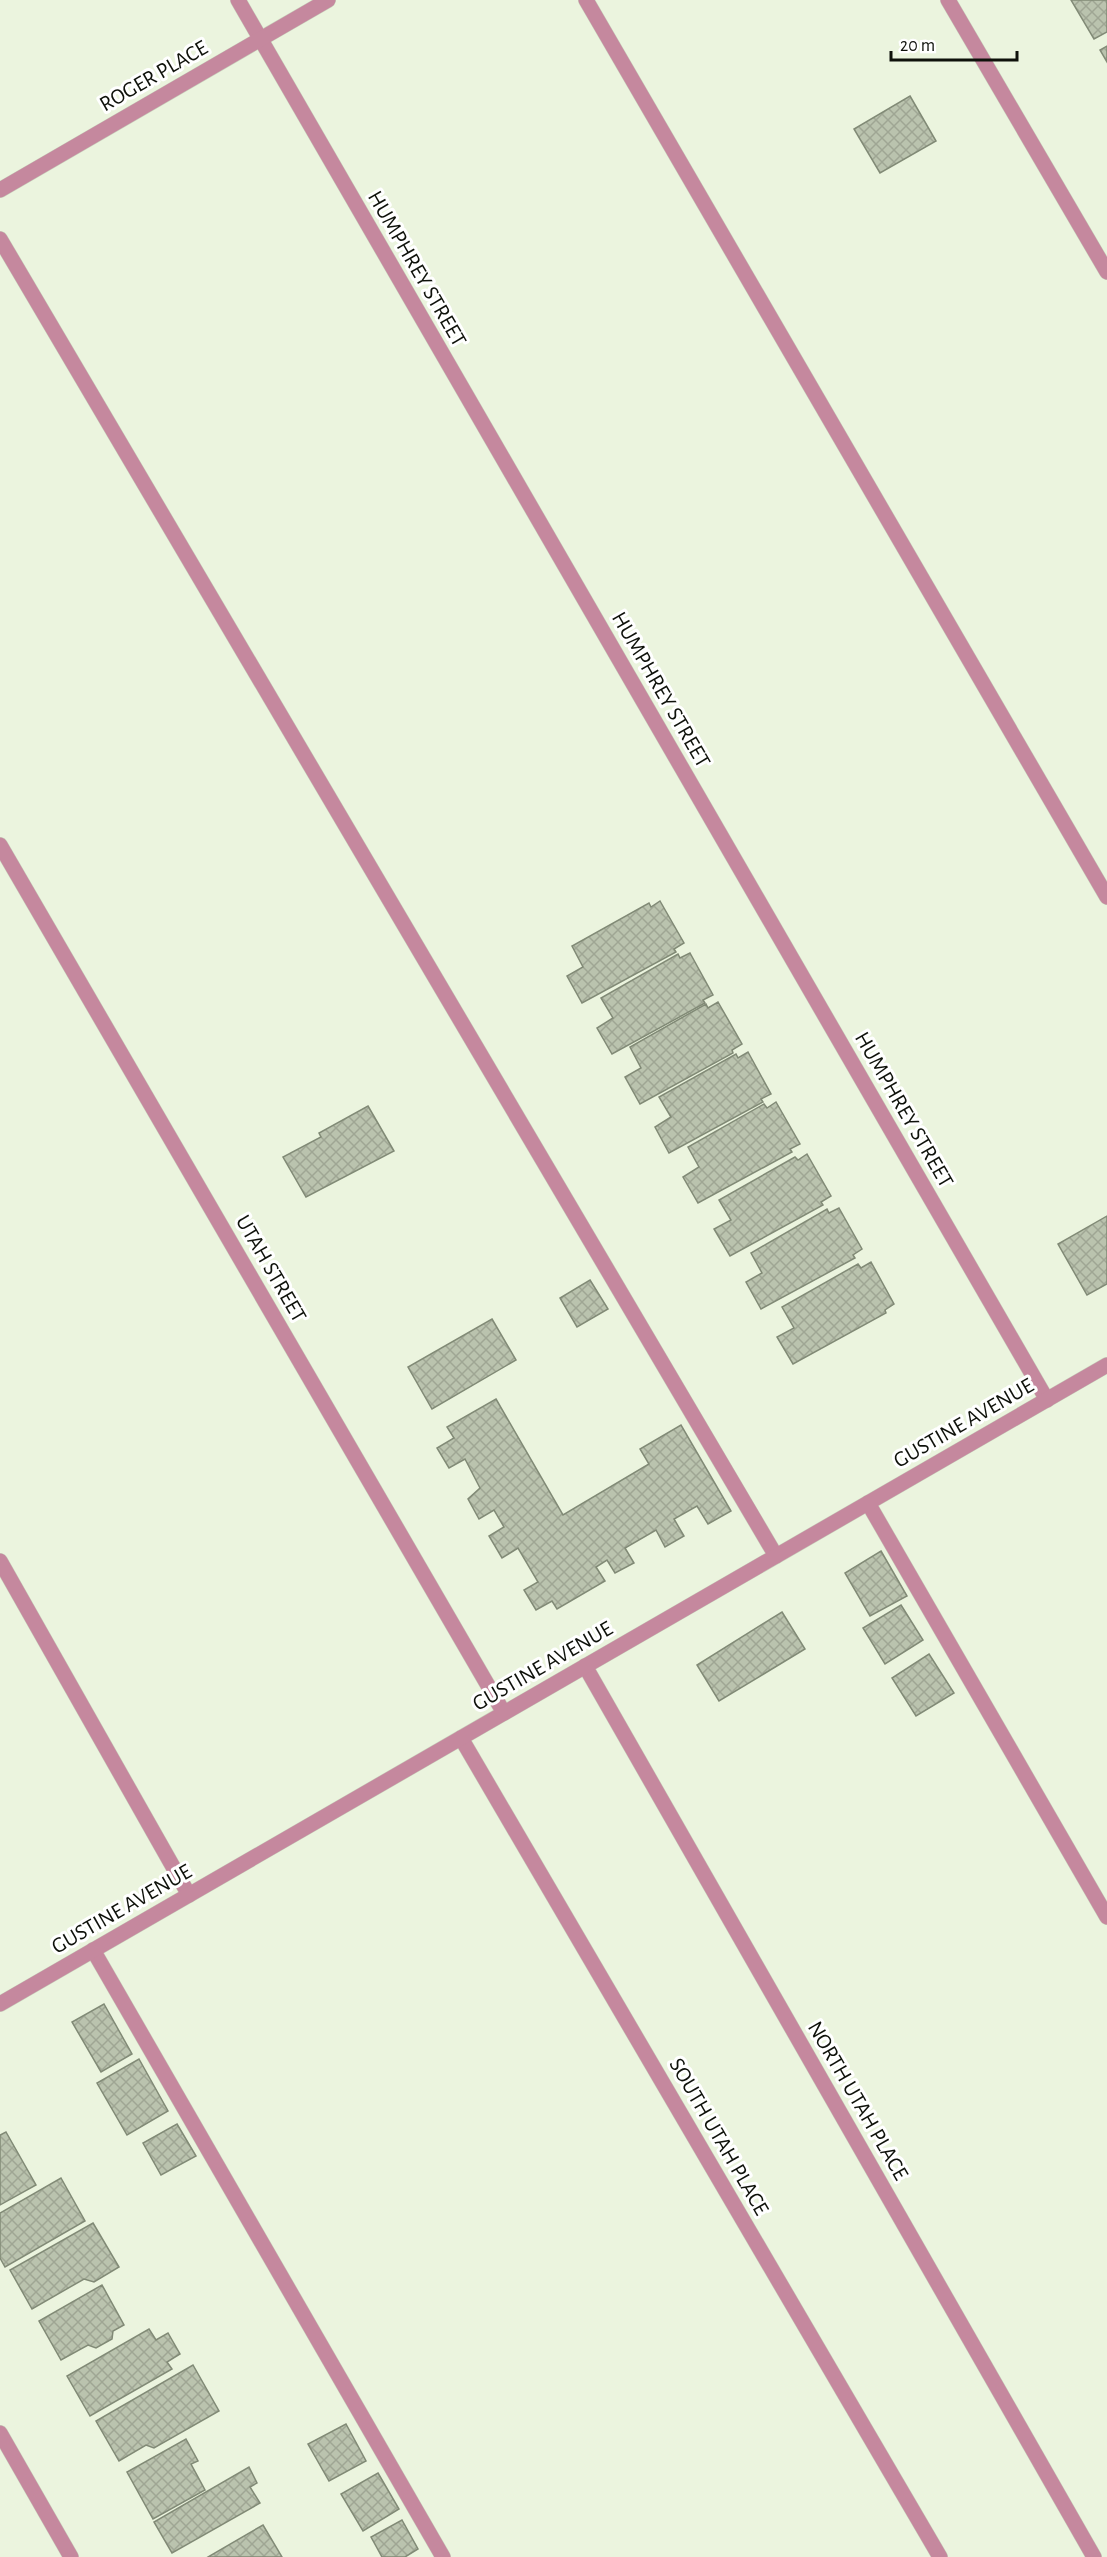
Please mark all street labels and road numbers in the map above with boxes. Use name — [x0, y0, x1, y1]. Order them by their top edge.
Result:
street label: ROGER PLACE — [96, 36, 212, 116]
street label: HUMPHREY STREET — [364, 187, 471, 350]
street label: HUMPHREY STREET — [608, 608, 715, 771]
street label: HUMPHREY STREET — [851, 1028, 958, 1191]
street label: UTAH STREET — [232, 1211, 311, 1326]
street label: GUSTINE AVENUE — [890, 1374, 1038, 1472]
street label: GUSTINE AVENUE — [469, 1617, 617, 1715]
street label: GUSTINE AVENUE — [48, 1860, 196, 1958]
street label: NORTH UTAH PLACE — [804, 2017, 913, 2184]
street label: SOUTH UTAH PLACE — [665, 2054, 773, 2219]

